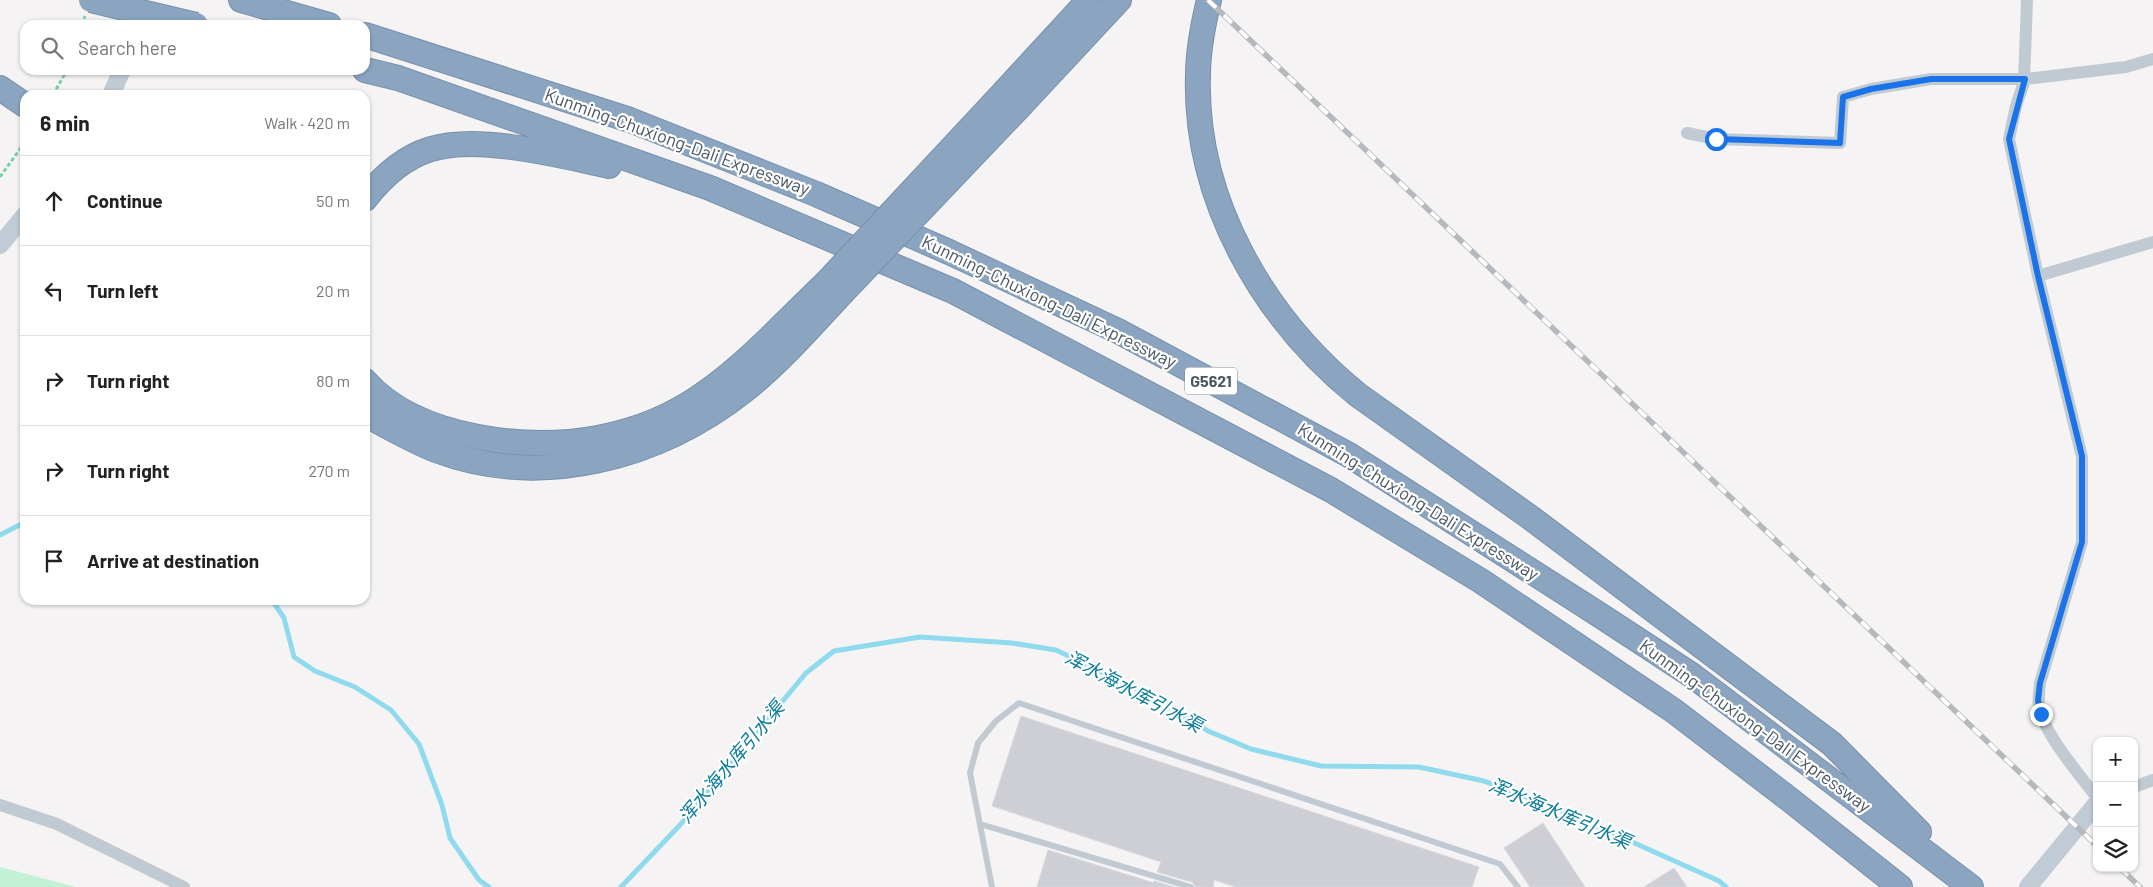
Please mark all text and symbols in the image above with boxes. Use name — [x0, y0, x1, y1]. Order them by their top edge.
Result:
search box — [20, 20, 370, 75]
icon: search — [38, 34, 66, 62]
text: Search here — [78, 36, 177, 59]
street label: Kunming-Chuxiong-Dali Expressway — [542, 83, 813, 199]
text: 6 min — [40, 110, 90, 135]
text: Walk · 420 m — [264, 113, 350, 132]
route start — [1705, 128, 1728, 151]
icon: ahead — [40, 187, 68, 215]
text: Continue — [87, 189, 163, 212]
text: 50 m — [316, 191, 350, 210]
street label: Kunming-Chuxiong-Dali Expressway — [919, 230, 1180, 372]
icon: left — [40, 277, 68, 305]
text: Turn left — [87, 279, 158, 302]
text: 20 m — [316, 281, 350, 300]
icon: right — [40, 367, 68, 395]
road number: G5621 — [1185, 368, 1237, 394]
text: Turn right — [87, 369, 169, 392]
text: 80 m — [316, 371, 350, 390]
street label: Kunming-Chuxiong-Dali Expressway — [1294, 418, 1543, 585]
icon: right — [40, 457, 68, 485]
text: Turn right — [87, 459, 169, 482]
text: 270 m — [308, 461, 350, 480]
icon: arrive — [40, 547, 68, 575]
text: Arrive at destination — [87, 549, 259, 572]
street label: Kunming-Chuxiong-Dali Expressway — [1636, 634, 1875, 817]
water label: 浑水海水库引水渠 — [1062, 645, 1209, 738]
water label: 浑水海水库引水渠 — [673, 694, 790, 827]
route end — [2030, 703, 2053, 726]
map controls — [2093, 737, 2138, 872]
button: + — [2093, 737, 2138, 782]
water label: 浑水海水库引水渠 — [1486, 772, 1637, 854]
button: − — [2093, 782, 2138, 827]
button: layers — [2093, 827, 2138, 872]

